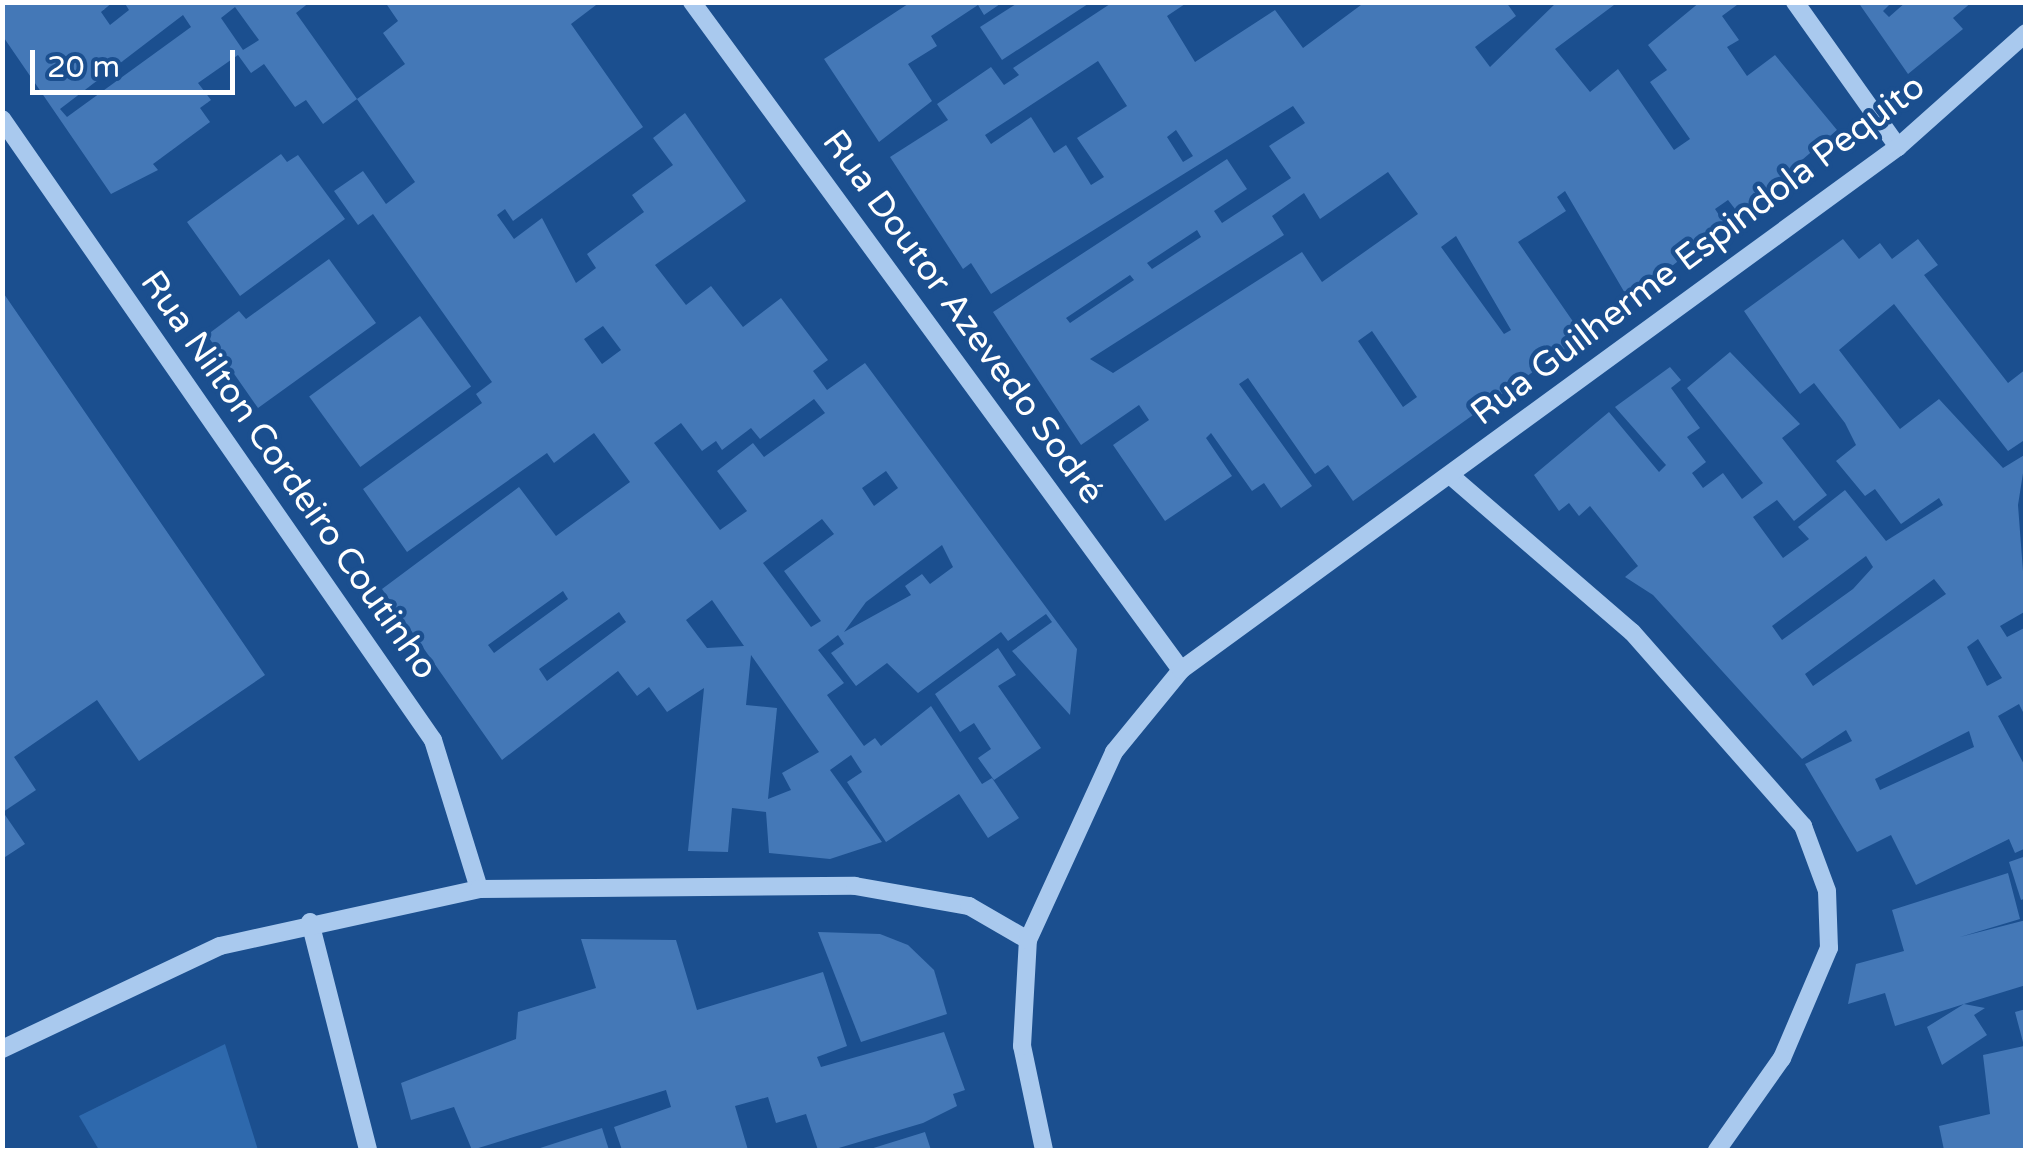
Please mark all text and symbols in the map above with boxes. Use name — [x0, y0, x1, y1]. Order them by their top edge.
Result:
scale bar — [35, 30, 240, 92]
text: 20 m — [47, 49, 120, 86]
street label: Rua Guilherme Espindola Pequito — [1463, 66, 1933, 434]
street label: Rua Doutor Azevedo Sodré — [813, 122, 1113, 512]
street label: Rua Nilton Cordeiro Coutinho — [132, 263, 446, 687]

